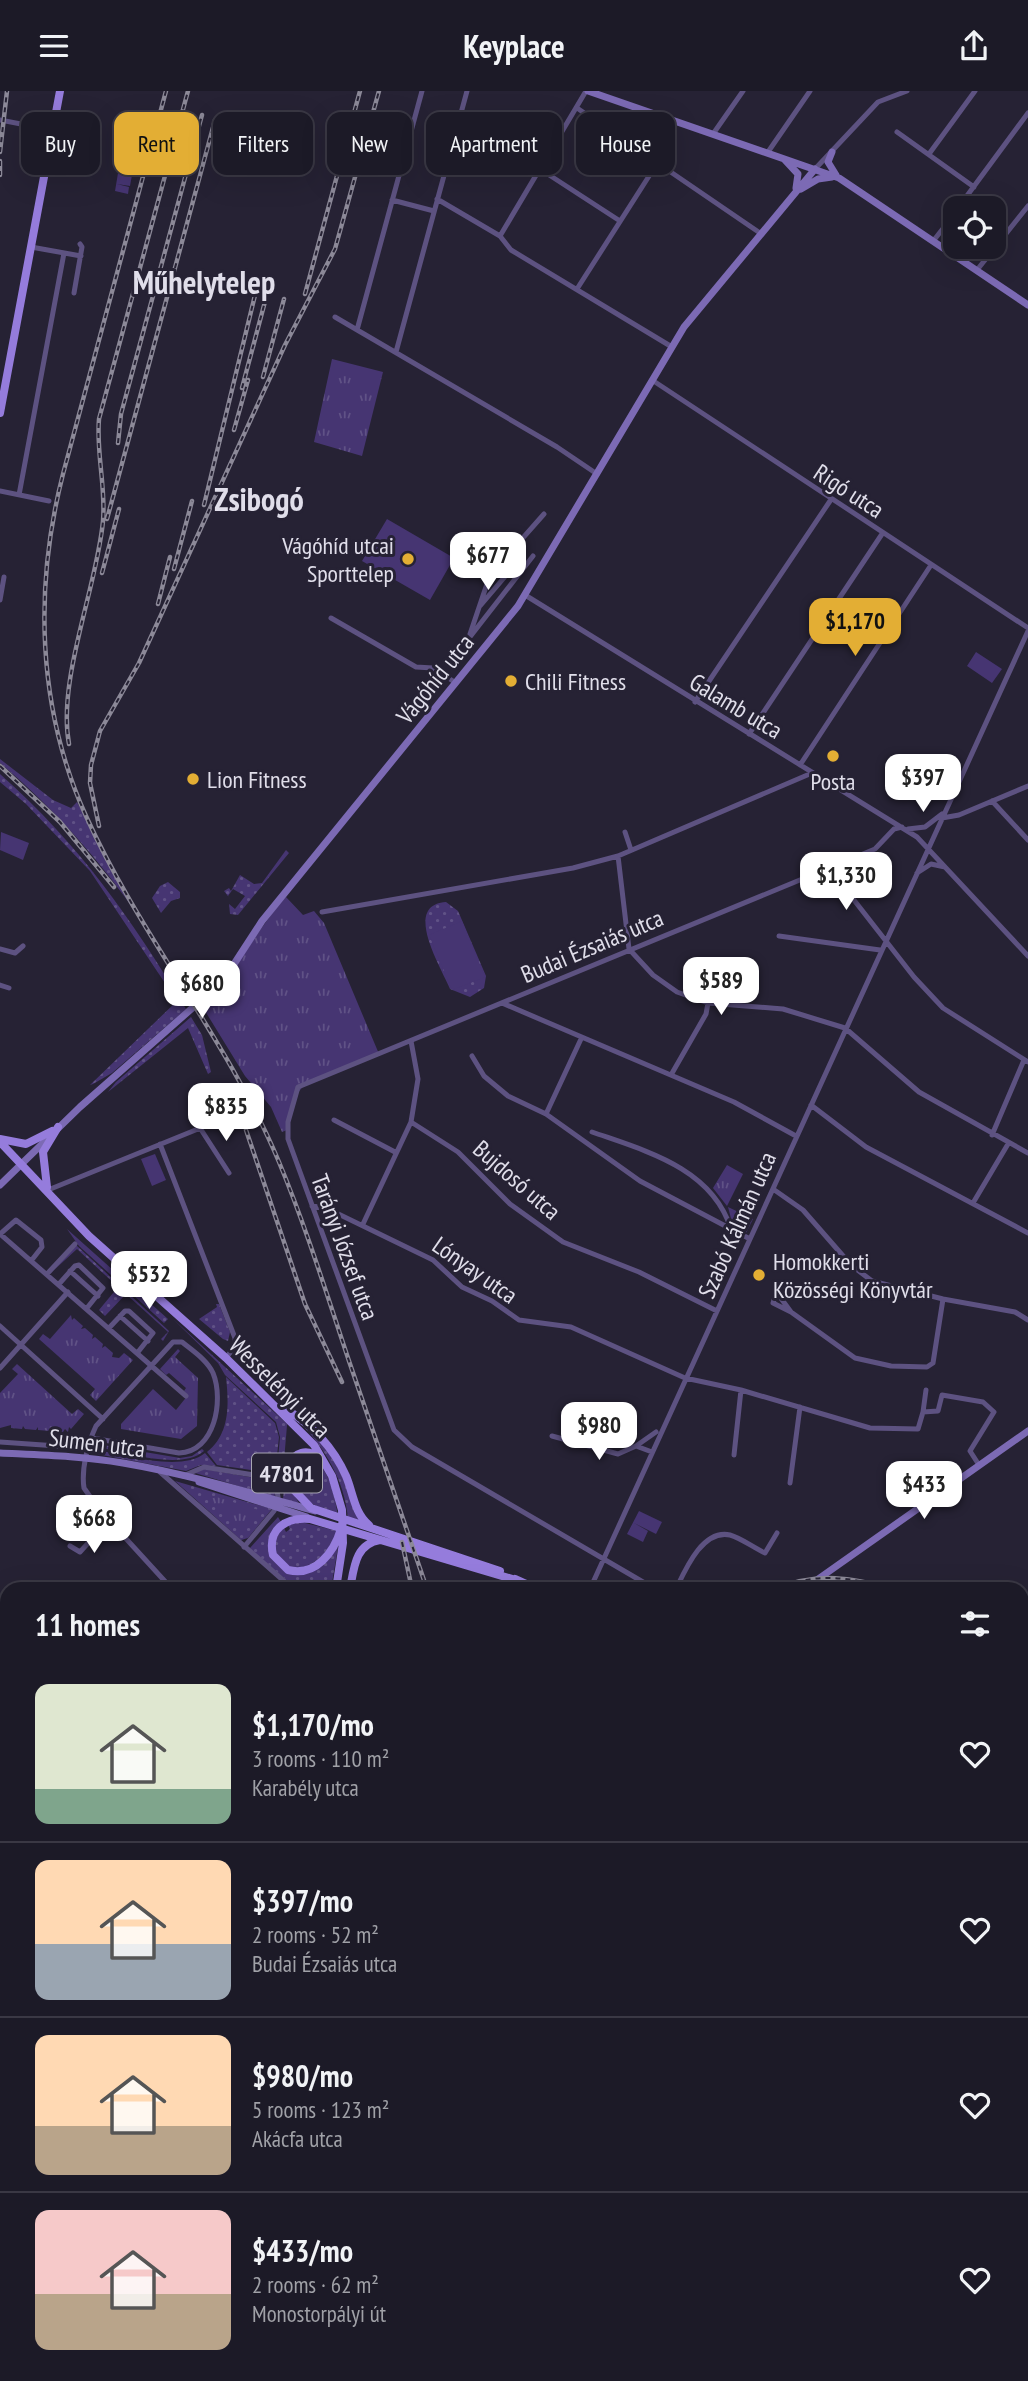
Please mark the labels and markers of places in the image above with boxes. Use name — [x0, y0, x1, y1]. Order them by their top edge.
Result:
place label: Vágóhíd utcai Sporttelep — [281, 530, 394, 589]
pin: $677 — [447, 533, 529, 592]
marker: Vágóhíd utcai Sporttelep — [400, 551, 416, 567]
pin: $1,170 — [798, 599, 912, 658]
place label: Chili Fitness — [525, 666, 626, 697]
marker: Chili Fitness — [503, 673, 519, 689]
marker: Posta — [825, 748, 841, 764]
pin: $397 — [882, 755, 964, 814]
place label: Lion Fitness — [207, 764, 307, 795]
place label: Posta — [811, 766, 855, 797]
marker: Lion Fitness — [185, 771, 201, 787]
pin: $1,330 — [789, 853, 903, 912]
pin: $589 — [680, 957, 762, 1017]
pin: $680 — [161, 961, 243, 1020]
pin: $835 — [185, 1083, 267, 1143]
place label: Homokkerti Közösségi Könyvtár — [773, 1246, 933, 1305]
pin: $532 — [108, 1251, 190, 1311]
marker: Homokkerti Közösségi Könyvtár — [751, 1267, 767, 1283]
pin: $980 — [558, 1403, 640, 1462]
pin: $433 — [883, 1461, 965, 1521]
pin: $668 — [53, 1495, 135, 1555]

